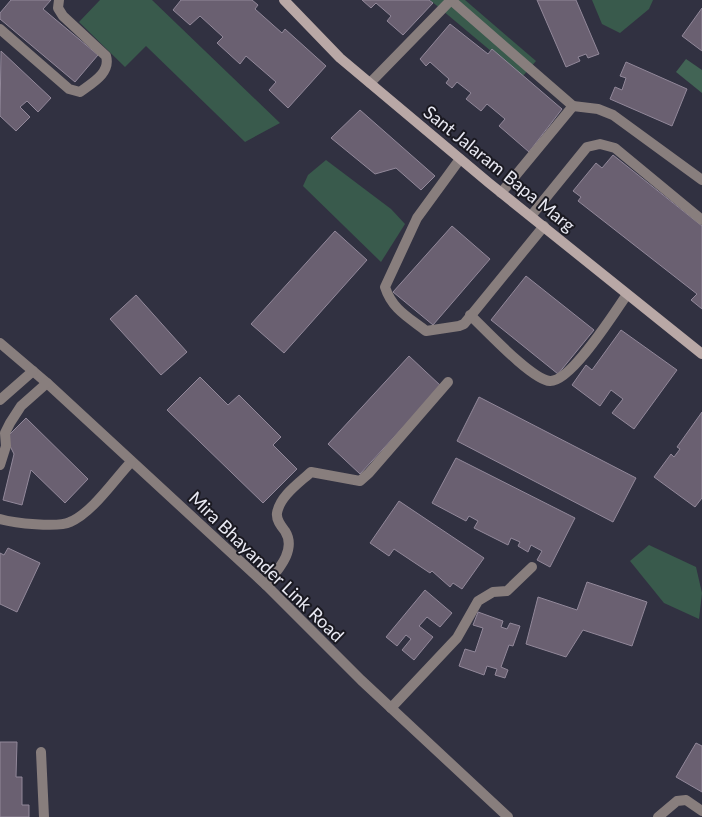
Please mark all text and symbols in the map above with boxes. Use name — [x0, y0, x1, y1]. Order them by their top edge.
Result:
street label: Sant Jalaram Bapa Marg — [420, 100, 580, 236]
street label: Mira Bhayander Link Road — [185, 487, 349, 646]

